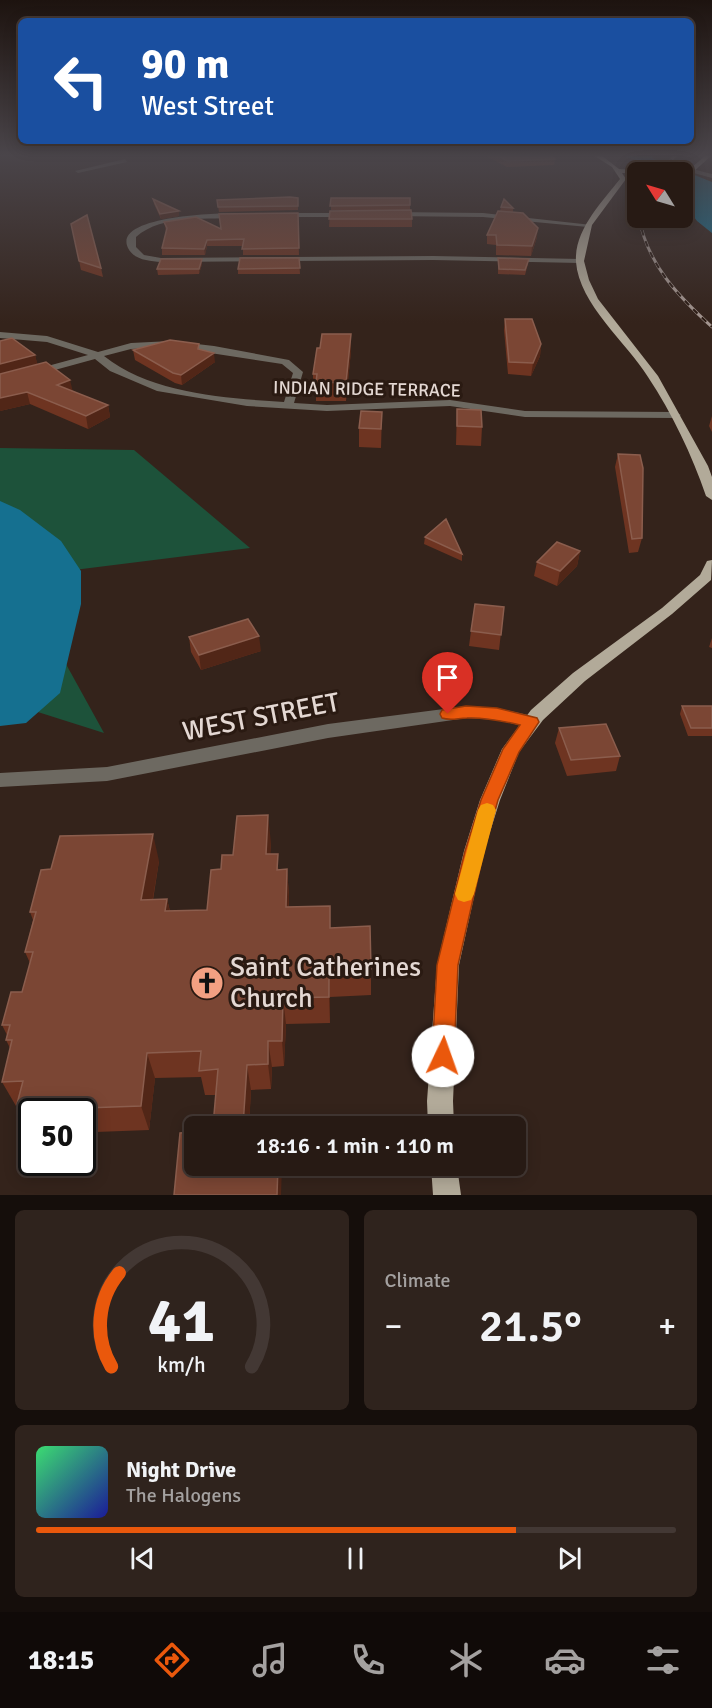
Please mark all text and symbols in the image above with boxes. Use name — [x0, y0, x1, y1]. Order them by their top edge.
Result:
text: 90 m — [141, 39, 230, 90]
icon: left — [42, 42, 120, 120]
text: West Street — [141, 90, 274, 123]
north arrow — [627, 162, 693, 228]
map controls — [627, 162, 693, 228]
street label: INDIAN RIDGE TERRACE — [273, 376, 461, 402]
pin — [422, 652, 473, 714]
icon: arrive — [431, 661, 464, 694]
street label: WEST STREET — [180, 685, 343, 748]
place label: Saint Catherines Church — [230, 951, 421, 1015]
church icon: Saint Catherines Church — [189, 965, 225, 1001]
position arrow — [411, 1024, 475, 1088]
speed limit sign: 50 — [18, 1098, 96, 1176]
text: 18:16 · 1 min · 110 m — [256, 1132, 454, 1159]
text: Climate — [385, 1268, 450, 1293]
text: 41 — [148, 1282, 215, 1359]
text: 21.5° — [479, 1299, 582, 1354]
text: − — [385, 1306, 402, 1347]
text: + — [658, 1306, 676, 1347]
text: km/h — [157, 1352, 206, 1378]
text: Night Drive — [126, 1456, 236, 1483]
text: The Halogens — [126, 1483, 241, 1508]
icon: previous — [126, 1542, 159, 1575]
icon: pause — [339, 1542, 372, 1575]
icon: next — [553, 1542, 586, 1575]
icon: directions — [151, 1639, 193, 1681]
icon: music — [249, 1639, 291, 1681]
icon: phone — [347, 1639, 389, 1681]
icon: climate — [445, 1639, 487, 1681]
icon: car — [544, 1639, 586, 1681]
icon: filters — [642, 1639, 684, 1681]
text: 18:15 — [28, 1644, 94, 1677]

